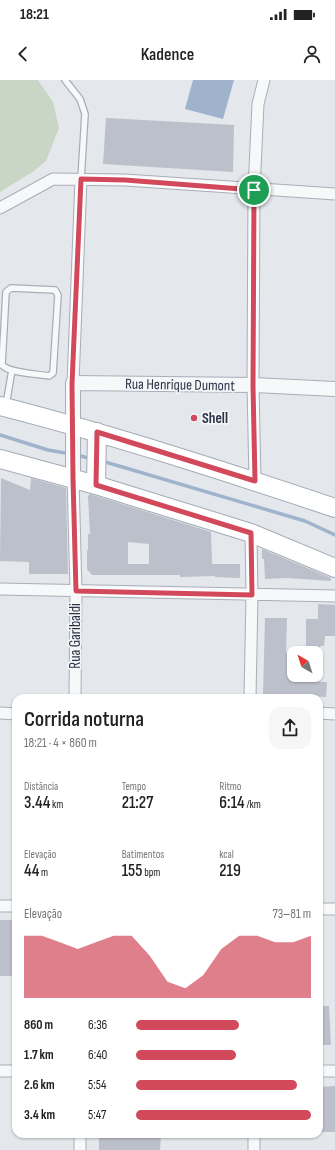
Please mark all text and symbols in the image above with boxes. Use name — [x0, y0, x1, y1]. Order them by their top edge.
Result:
text: 18:21 — [20, 5, 49, 24]
icon: back — [12, 43, 34, 65]
icon: person — [301, 43, 323, 65]
text: Kadence — [141, 44, 194, 65]
pin — [237, 173, 271, 207]
icon: arrive — [243, 179, 265, 201]
street label: Rua Henrique Dumont — [125, 375, 236, 395]
place label: Shell — [202, 409, 228, 428]
marker: Shell — [189, 413, 199, 423]
street label: Rua Garibaldi — [66, 603, 85, 669]
north arrow — [287, 646, 323, 682]
map controls — [287, 646, 323, 682]
text: Corrida noturna — [24, 706, 144, 733]
button: share — [269, 707, 311, 749]
text: 18:21 · 4 × 860 m — [24, 735, 97, 751]
text: Distância — [24, 780, 58, 793]
text: Tempo — [122, 780, 146, 793]
text: Ritmo — [219, 780, 241, 793]
text: 3.44 — [24, 793, 50, 813]
text: 21:27 — [122, 793, 153, 813]
text: 6:14 — [219, 793, 245, 813]
text: km — [50, 798, 63, 811]
text: /km — [245, 798, 261, 811]
text: Elevação — [24, 848, 56, 861]
text: Batimentos — [122, 848, 164, 861]
text: kcal — [219, 848, 234, 861]
text: 44 — [24, 861, 39, 881]
text: 155 — [122, 861, 142, 881]
text: 219 — [219, 861, 241, 881]
text: m — [39, 866, 48, 879]
text: bpm — [142, 866, 160, 879]
text: Elevação — [24, 906, 62, 922]
text: 73–81 m — [272, 906, 311, 922]
text: 860 m — [24, 1017, 53, 1033]
text: 6:36 — [88, 1017, 107, 1033]
text: 1.7 km — [24, 1047, 54, 1063]
text: 6:40 — [88, 1047, 107, 1063]
text: 2.6 km — [24, 1077, 55, 1093]
text: 5:54 — [88, 1077, 106, 1093]
text: 3.4 km — [24, 1107, 55, 1123]
text: 5:47 — [88, 1107, 106, 1123]

